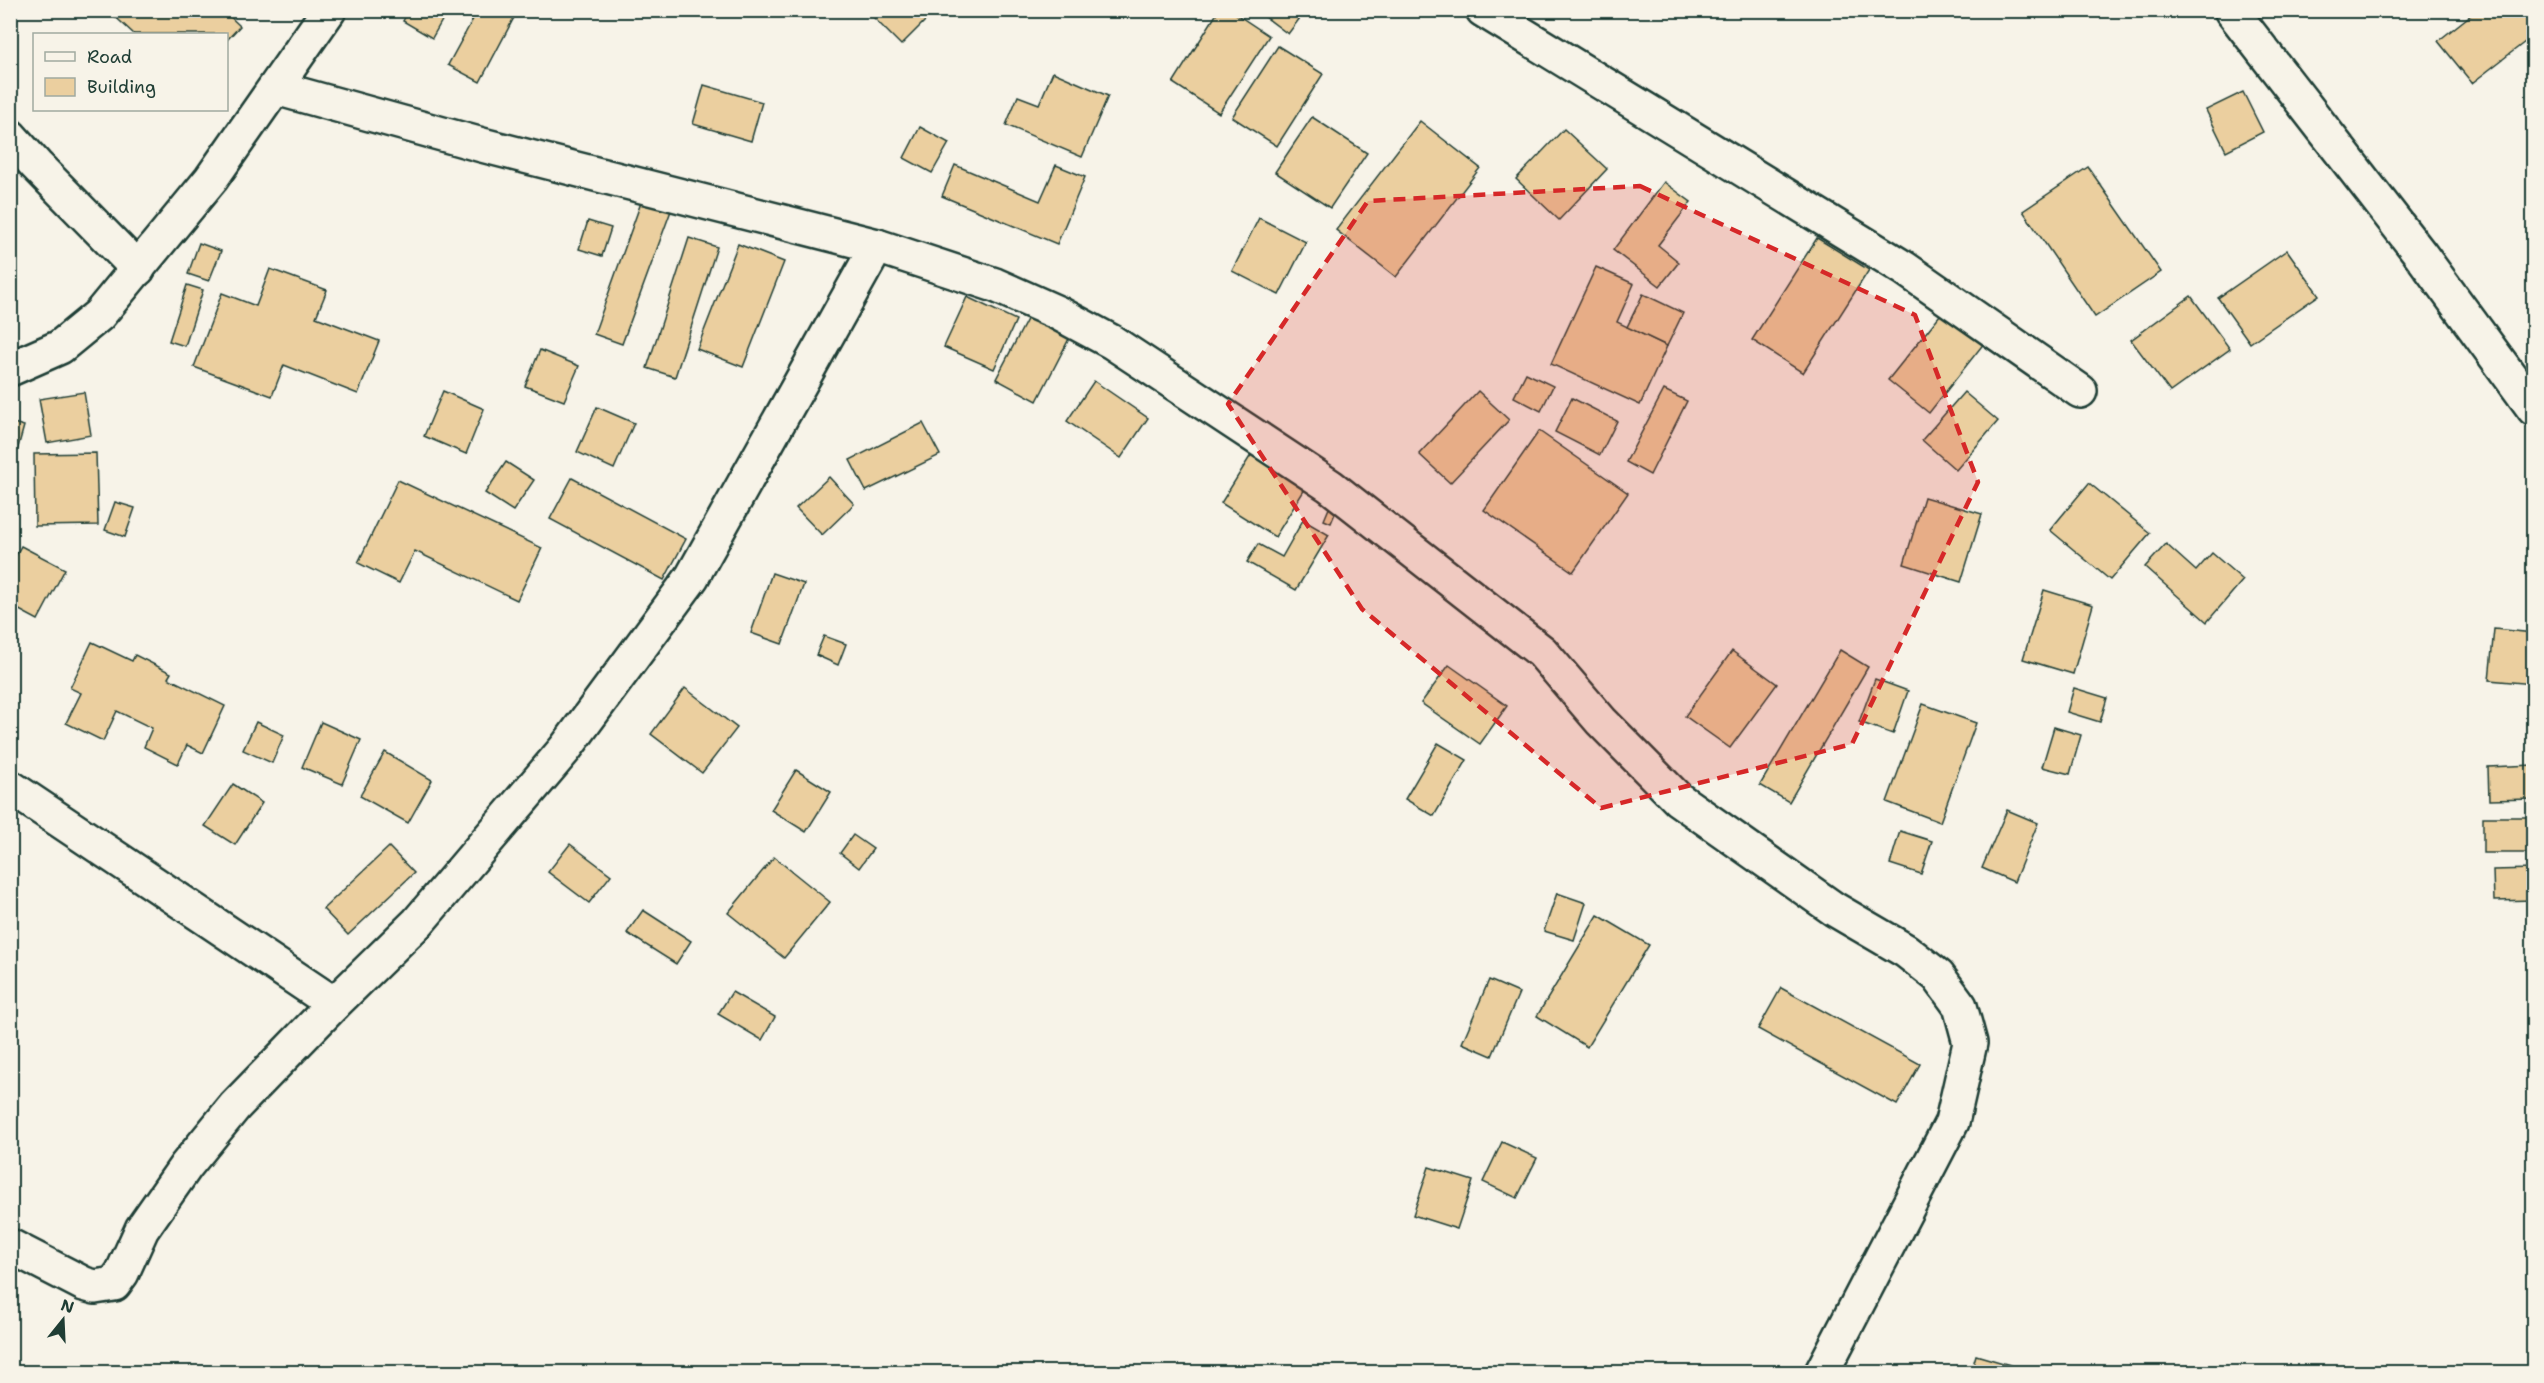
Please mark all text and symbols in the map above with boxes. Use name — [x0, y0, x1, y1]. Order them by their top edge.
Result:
legend — [33, 33, 228, 111]
text: Road — [87, 45, 132, 69]
text: Building — [87, 75, 156, 99]
north arrow — [33, 1290, 93, 1350]
text: N — [58, 1294, 77, 1318]

